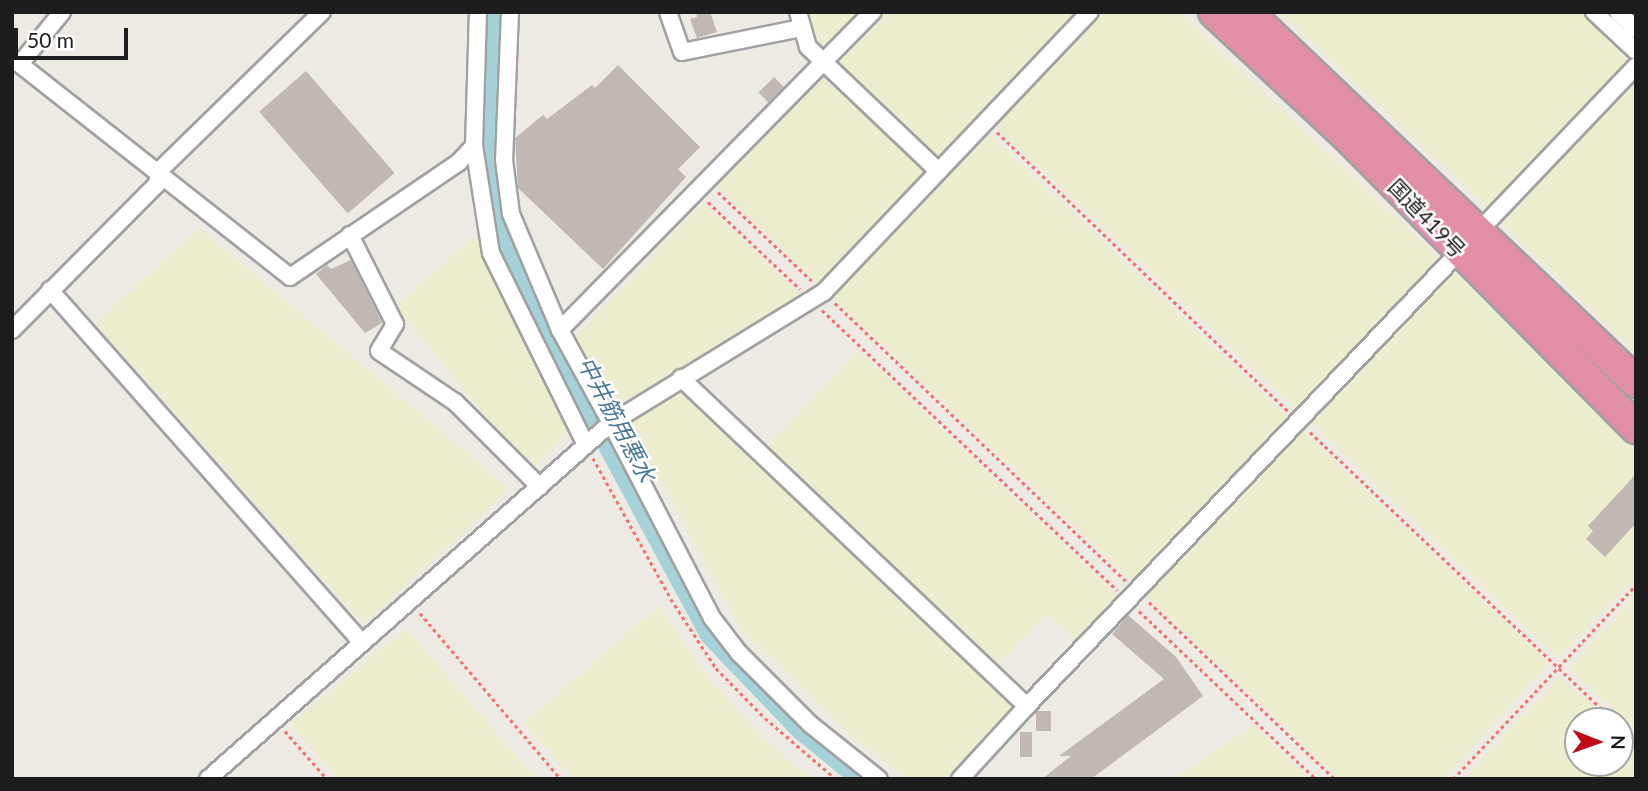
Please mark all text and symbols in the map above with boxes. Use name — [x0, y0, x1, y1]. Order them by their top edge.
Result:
scale bar — [18, 14, 131, 58]
text: 50 m — [27, 27, 74, 52]
street label: 国道419号 — [1383, 173, 1471, 263]
water label: 中井筋用悪水 — [572, 352, 662, 486]
north arrow — [1564, 707, 1634, 777]
text: N — [1607, 735, 1630, 750]

